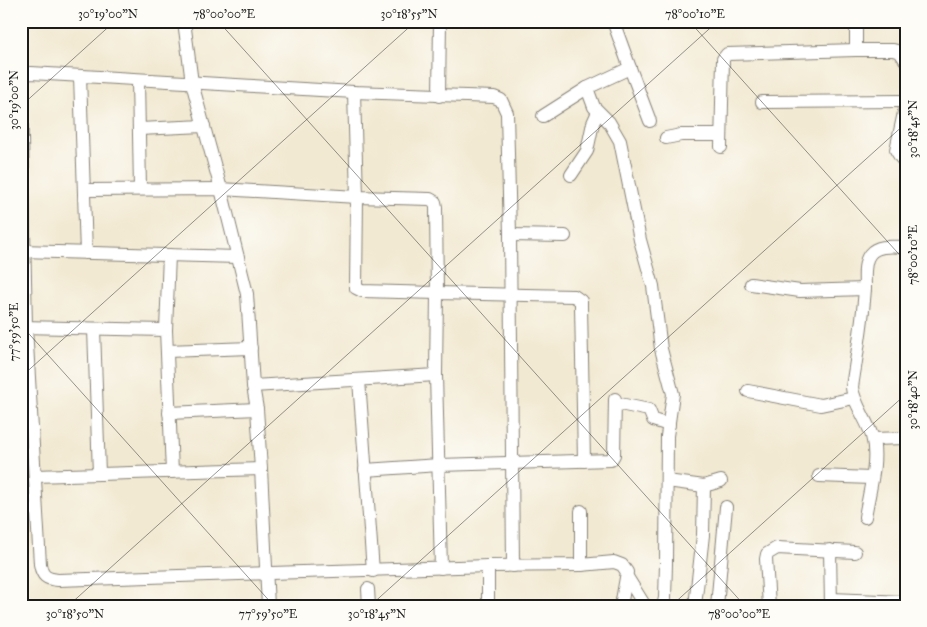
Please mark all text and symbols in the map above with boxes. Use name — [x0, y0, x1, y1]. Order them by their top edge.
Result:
text: 30°19'00"N — [78, 7, 138, 21]
text: 78°00'00"E — [193, 7, 256, 21]
text: 30°18'55"N — [380, 7, 438, 21]
text: 78°00'10"E — [665, 7, 725, 21]
text: 30°19'00"N — [7, 70, 21, 130]
text: 30°18'45"N — [906, 100, 920, 158]
text: 78°00'10"E — [906, 225, 920, 285]
text: 77°59'50"E — [7, 302, 21, 361]
text: 30°18'40"N — [906, 370, 920, 430]
text: 30°18'50"N — [46, 607, 104, 621]
text: 77°59'50"E — [239, 607, 298, 621]
text: 30°18'45"N — [348, 607, 406, 621]
text: 78°00'00"E — [708, 607, 771, 621]

